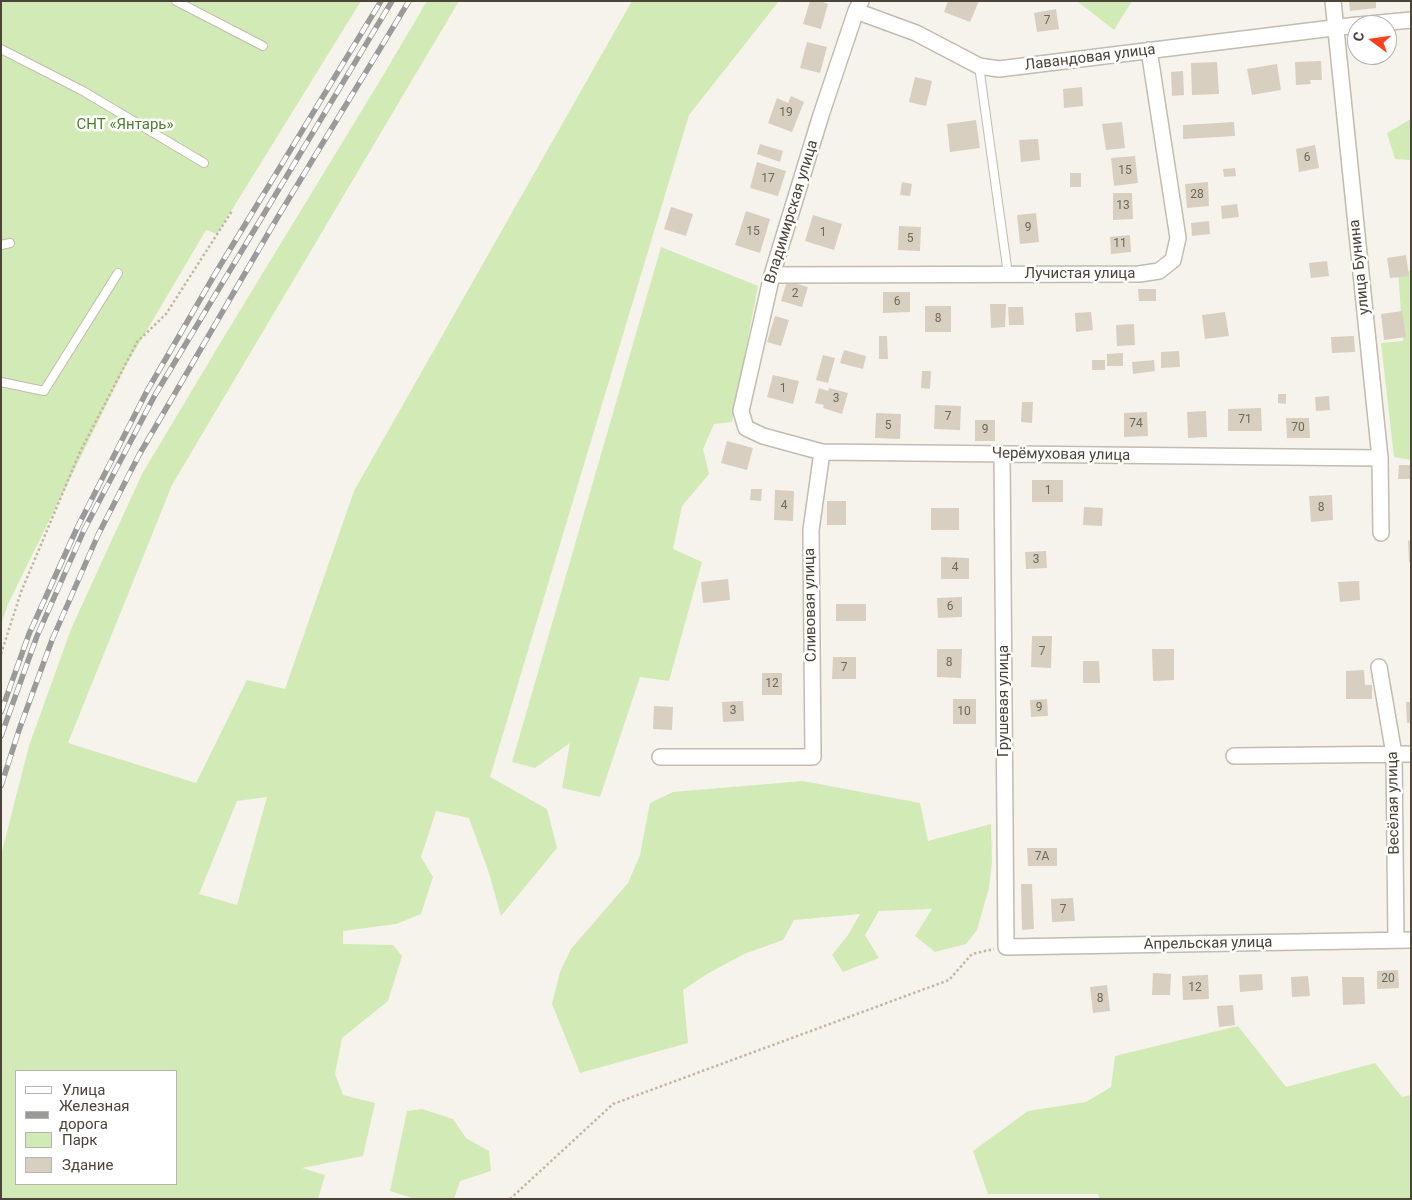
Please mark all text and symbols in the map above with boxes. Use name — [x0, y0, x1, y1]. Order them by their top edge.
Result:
house number: 7 — [1044, 14, 1050, 28]
north arrow — [1347, 15, 1397, 65]
text: С — [1350, 30, 1367, 43]
street label: Лавандовая улица — [1024, 41, 1156, 75]
house number: 19 — [779, 106, 793, 120]
park label: СНТ «Янтарь» — [76, 116, 174, 134]
street label: Владимирская улица — [762, 138, 822, 286]
house number: 6 — [1304, 151, 1310, 165]
house number: 15 — [1118, 164, 1132, 178]
house number: 17 — [761, 172, 775, 186]
house number: 28 — [1190, 188, 1204, 202]
house number: 13 — [1116, 199, 1130, 213]
street label: улица Бунина — [1346, 219, 1374, 315]
house number: 9 — [1025, 221, 1031, 235]
house number: 15 — [746, 225, 760, 239]
house number: 1 — [820, 226, 826, 240]
house number: 5 — [907, 232, 913, 246]
house number: 11 — [1113, 237, 1127, 251]
street label: Лучистая улица — [1025, 265, 1135, 283]
house number: 2 — [792, 287, 798, 301]
house number: 6 — [894, 295, 900, 309]
house number: 8 — [935, 312, 941, 326]
house number: 1 — [780, 382, 786, 396]
house number: 3 — [833, 392, 839, 406]
house number: 7 — [945, 410, 951, 424]
house number: 71 — [1238, 413, 1252, 427]
house number: 74 — [1129, 417, 1143, 431]
house number: 5 — [885, 419, 891, 433]
house number: 70 — [1291, 421, 1305, 435]
house number: 9 — [982, 423, 988, 437]
street label: Черёмуховая улица — [992, 445, 1130, 465]
house number: 1 — [1045, 484, 1051, 498]
house number: 4 — [781, 499, 787, 513]
house number: 8 — [1318, 501, 1324, 515]
street label: Сливовая улица — [801, 548, 821, 662]
house number: 3 — [1033, 553, 1039, 567]
house number: 4 — [952, 561, 958, 575]
house number: 6 — [947, 600, 953, 614]
street label: Грушевая улица — [995, 645, 1013, 757]
house number: 7 — [1039, 645, 1045, 659]
house number: 8 — [946, 656, 952, 670]
house number: 7 — [841, 661, 847, 675]
house number: 12 — [765, 677, 779, 691]
house number: 9 — [1036, 701, 1042, 715]
house number: 3 — [730, 704, 736, 718]
house number: 10 — [957, 705, 971, 719]
street label: Весёлая улица — [1384, 751, 1404, 855]
house number: 7А — [1035, 850, 1049, 864]
house number: 7 — [1060, 903, 1066, 917]
street label: Апрельская улица — [1143, 934, 1273, 954]
house number: 20 — [1381, 972, 1395, 986]
house number: 12 — [1188, 981, 1202, 995]
house number: 8 — [1097, 992, 1103, 1006]
legend — [15, 1070, 178, 1185]
text: Улица — [62, 1081, 105, 1099]
text: Железная дорога — [59, 1097, 130, 1133]
text: Парк — [62, 1131, 97, 1149]
text: Здание — [62, 1156, 113, 1174]

